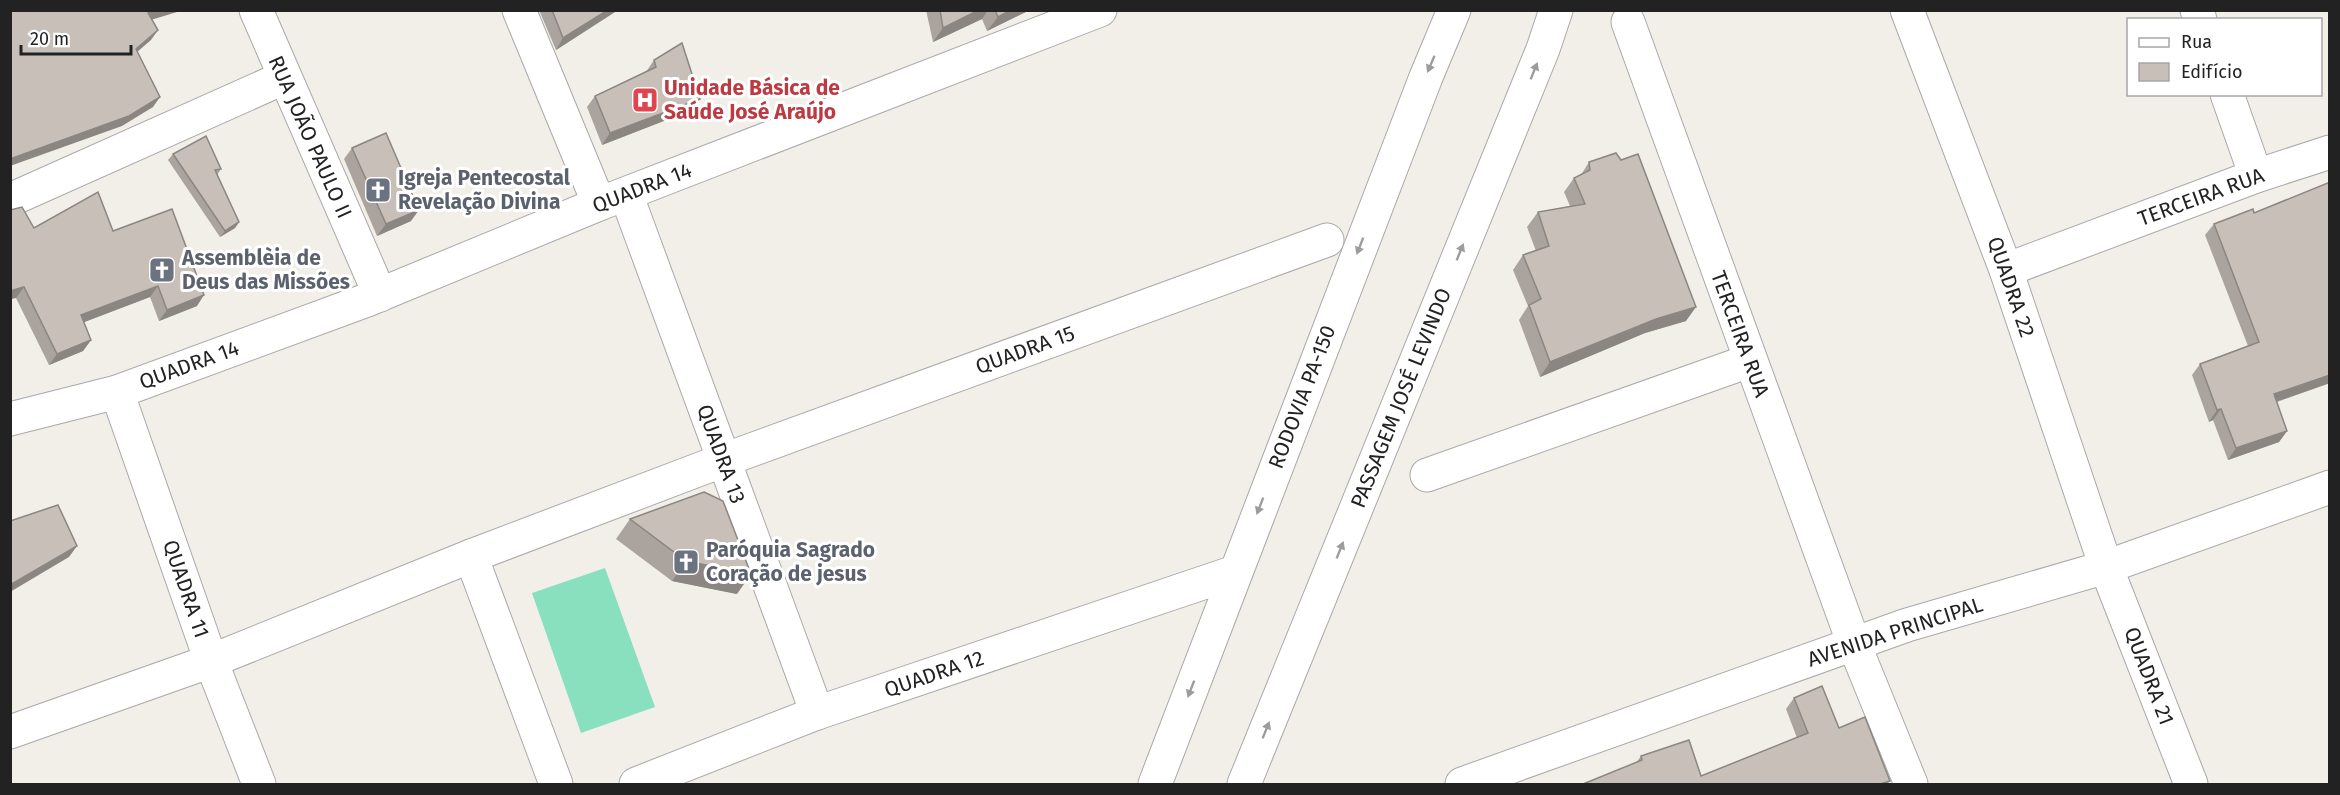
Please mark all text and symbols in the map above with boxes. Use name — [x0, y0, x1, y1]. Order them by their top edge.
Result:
scale bar — [21, 18, 130, 56]
legend — [2127, 18, 2322, 96]
text: 20 m — [30, 28, 69, 50]
text: Rua — [2181, 31, 2212, 53]
street label: RUA JOÃO PAULO II — [262, 52, 358, 222]
one-way arrow — [1426, 56, 1436, 74]
text: Edifício — [2181, 61, 2243, 83]
one-way arrow — [1529, 62, 1539, 80]
place label: Unidade Básica de Saúde José Araújo — [664, 75, 840, 125]
hospital icon: Unidade Básica de Saúde José Araújo — [630, 85, 660, 115]
street label: QUADRA 14 — [589, 157, 695, 219]
street label: TERCEIRA RUA — [2134, 162, 2268, 232]
place label: Igreja Pentecostal Revelação Divina — [398, 165, 571, 215]
church icon: Igreja Pentecostal Revelação Divina — [363, 175, 393, 205]
street label: QUADRA 22 — [1982, 233, 2040, 341]
one-way arrow — [1355, 237, 1365, 255]
one-way arrow — [1456, 243, 1465, 261]
place label: Assemblèia de Deus das Missões — [181, 245, 350, 295]
church icon: Assemblèia de Deus das Missões — [147, 255, 177, 285]
street label: TERCEIRA RUA — [1705, 267, 1775, 401]
street label: PASSAGEM JOSÉ LEVINDO — [1345, 284, 1457, 512]
street label: QUADRA 15 — [972, 320, 1078, 380]
street label: RODOVIA PA-150 — [1263, 322, 1341, 472]
street label: QUADRA 14 — [136, 335, 242, 395]
street label: QUADRA 13 — [691, 401, 751, 507]
one-way arrow — [1255, 498, 1265, 516]
street label: QUADRA 11 — [157, 537, 215, 641]
place label: Paróquia Sagrado Coração de jesus — [706, 537, 875, 587]
one-way arrow — [1335, 540, 1345, 558]
church icon: Paróquia Sagrado Coração de jesus — [671, 547, 701, 577]
street label: AVENIDA PRINCIPAL — [1804, 591, 1987, 673]
street label: QUADRA 21 — [2118, 623, 2180, 729]
street label: QUADRA 12 — [881, 645, 987, 703]
one-way arrow — [1186, 680, 1195, 698]
one-way arrow — [1261, 721, 1271, 739]

